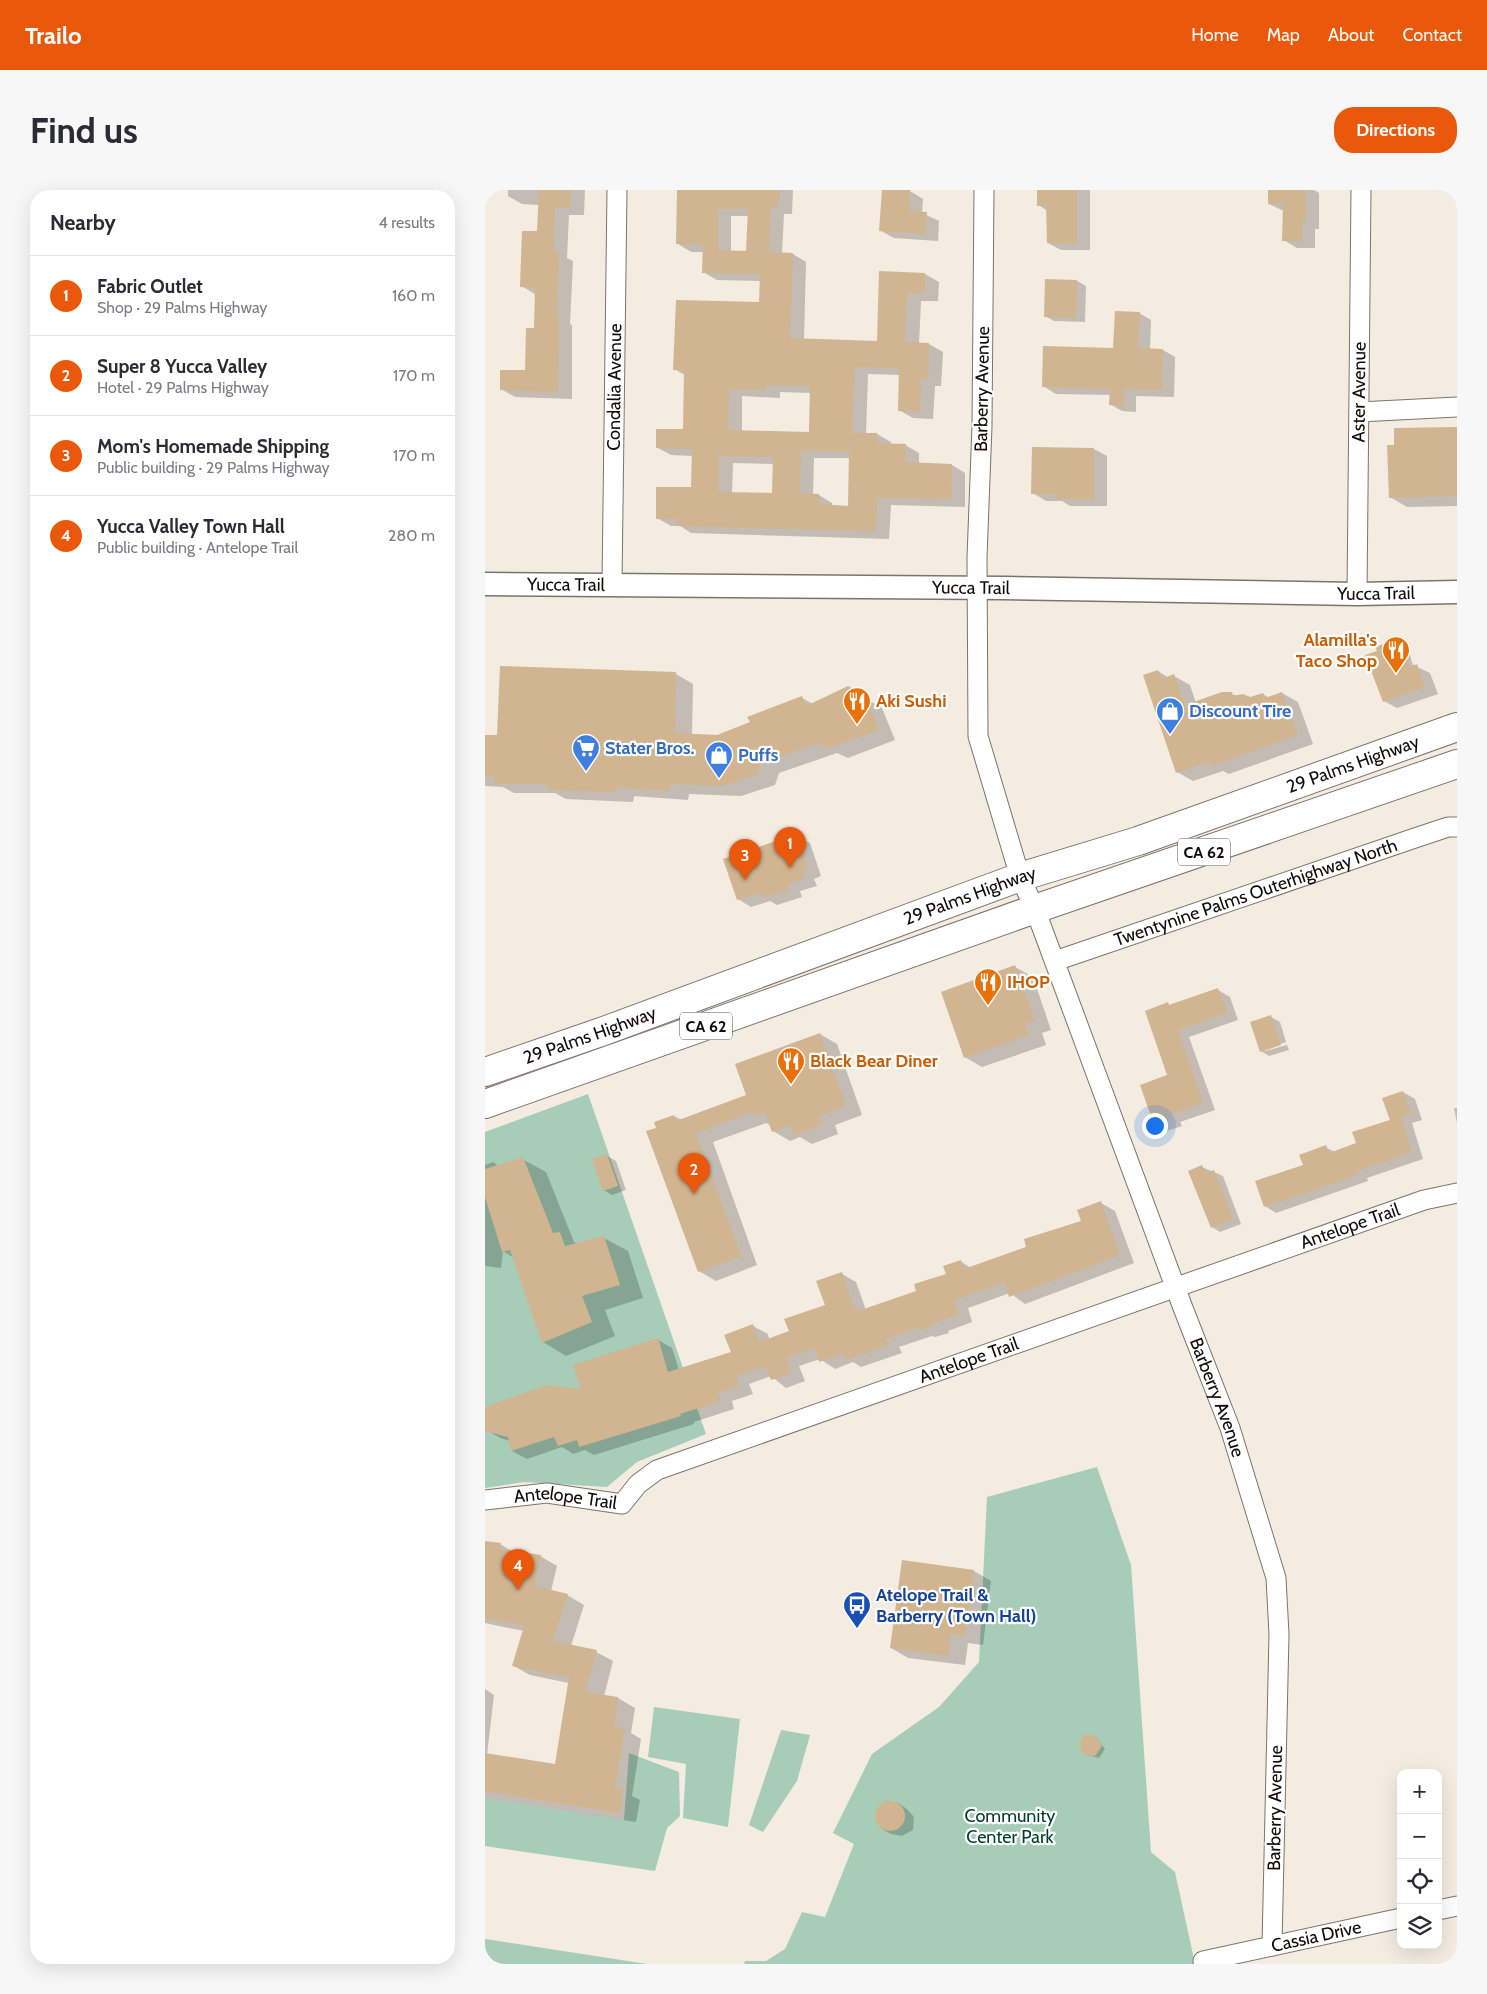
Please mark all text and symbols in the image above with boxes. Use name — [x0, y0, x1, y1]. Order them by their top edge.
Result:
text: Trailo — [25, 21, 82, 50]
text: Home — [1191, 24, 1239, 46]
text: Map — [1267, 24, 1300, 46]
text: About — [1328, 24, 1374, 46]
text: Contact — [1402, 24, 1462, 46]
button: Directions — [1334, 107, 1457, 153]
text: Find us — [30, 109, 138, 152]
text: Nearby — [50, 210, 116, 235]
text: 4 results — [378, 213, 435, 232]
text: Fabric Outlet — [97, 275, 203, 298]
text: 1 — [63, 286, 69, 305]
text: 160 m — [392, 286, 435, 305]
text: Shop · 29 Palms Highway — [97, 298, 267, 317]
street label: Condalia Avenue — [603, 323, 626, 451]
street label: Barberry Avenue — [970, 326, 994, 452]
street label: Aster Avenue — [1348, 342, 1370, 442]
text: Super 8 Yucca Valley — [97, 355, 267, 378]
text: 2 — [62, 366, 70, 385]
text: 170 m — [393, 366, 435, 385]
text: Hotel · 29 Palms Highway — [97, 378, 269, 397]
text: Mom's Homemade Shipping — [97, 435, 329, 458]
text: 3 — [62, 446, 70, 465]
text: 170 m — [393, 446, 435, 465]
text: Public building · 29 Palms Highway — [97, 458, 330, 477]
text: Yucca Valley Town Hall — [97, 515, 285, 538]
text: 4 — [61, 526, 71, 545]
text: 280 m — [388, 526, 435, 545]
text: Public building · Antelope Trail — [97, 538, 298, 557]
street label: Yucca Trail — [526, 573, 606, 596]
street label: Yucca Trail — [931, 576, 1011, 599]
street label: Yucca Trail — [1336, 582, 1416, 605]
place label: Alamilla's Taco Shop — [1296, 629, 1377, 672]
restaurant icon: Alamilla's Taco Shop — [1381, 635, 1411, 674]
restaurant icon: Aki Sushi — [842, 686, 872, 725]
place label: Aki Sushi — [876, 690, 946, 712]
shop icon: Discount Tire — [1155, 696, 1185, 735]
place label: Discount Tire — [1189, 700, 1291, 722]
street label: 29 Palms Highway — [1284, 730, 1422, 798]
supermarket icon: Stater Bros. — [571, 733, 601, 772]
place label: Stater Bros. — [605, 737, 695, 759]
shop icon: Puffs — [704, 740, 734, 779]
place label: Puffs — [738, 744, 779, 766]
pin: 1 — [774, 827, 806, 868]
street label: Twentynine Palms Outerhighway North — [1111, 834, 1400, 951]
pin: 3 — [729, 839, 761, 880]
road number: CA 62 — [1178, 839, 1230, 866]
street label: 29 Palms Highway — [901, 862, 1039, 930]
restaurant icon: IHOP — [973, 967, 1003, 1006]
place label: IHOP — [1007, 971, 1050, 993]
street label: 29 Palms Highway — [520, 1002, 659, 1069]
road number: CA 62 — [680, 1012, 732, 1039]
restaurant icon: Black Bear Diner — [776, 1046, 806, 1085]
place label: Black Bear Diner — [810, 1050, 938, 1072]
your location — [1142, 1113, 1168, 1139]
pin: 2 — [678, 1153, 710, 1194]
street label: Antelope Trail — [1297, 1198, 1403, 1254]
street label: Antelope Trail — [916, 1332, 1022, 1388]
street label: Barberry Avenue — [1185, 1335, 1249, 1460]
street label: Antelope Trail — [513, 1482, 619, 1514]
pin: 4 — [502, 1549, 534, 1590]
place label: Atelope Trail & Barberry (Town Hall) — [876, 1584, 1036, 1627]
bus stop icon: Atelope Trail & Barberry (Town Hall) — [842, 1590, 872, 1629]
street label: Barberry Avenue — [1263, 1745, 1287, 1871]
map controls — [1397, 1769, 1442, 1949]
button: + — [1397, 1769, 1442, 1814]
park label: Community Center Park — [965, 1805, 1055, 1848]
button: − — [1397, 1814, 1442, 1859]
button: locate — [1397, 1859, 1442, 1904]
button: layers — [1397, 1904, 1442, 1949]
street label: Cassia Drive — [1269, 1916, 1363, 1957]

